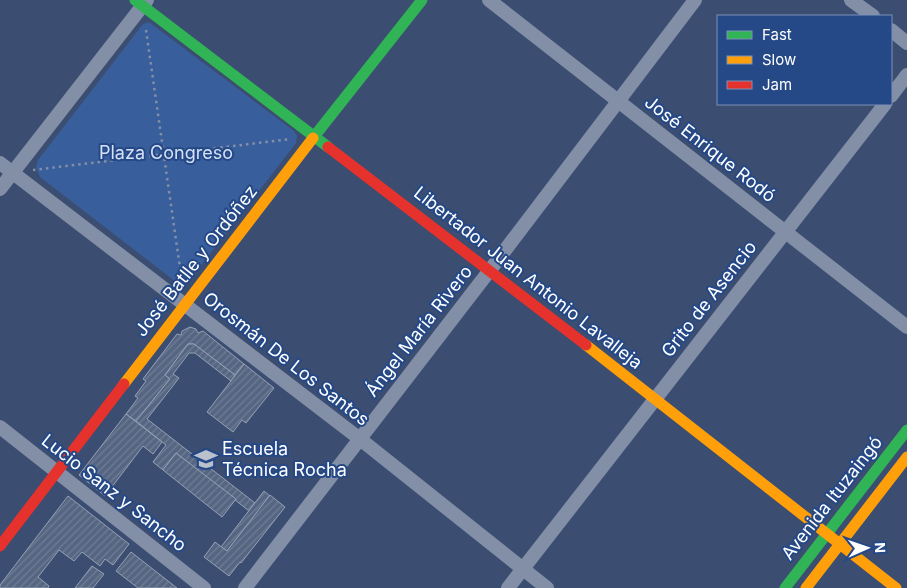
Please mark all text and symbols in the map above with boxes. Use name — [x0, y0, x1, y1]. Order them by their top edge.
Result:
legend — [717, 15, 892, 105]
text: Fast — [762, 25, 792, 44]
text: Slow — [762, 50, 796, 69]
text: Jam — [762, 75, 792, 94]
street label: José Enrique Rodó — [641, 91, 780, 206]
park label: Plaza Congreso — [99, 142, 233, 163]
street label: José Batlle y Ordóñez — [130, 181, 261, 341]
street label: Libertador Juan Antonio Lavalleja — [410, 182, 647, 373]
street label: Grito de Asencio — [657, 236, 760, 361]
street label: Ángel María Rivero — [360, 260, 476, 400]
street label: Orosmán De Los Santos — [199, 287, 373, 430]
street label: Lucio Sanz y Sancho — [38, 430, 191, 556]
street label: Avenida Ituzaingó — [777, 432, 886, 564]
place label: Escuela Técnica Rocha — [222, 438, 347, 480]
school or university icon: Escuela Técnica Rocha — [193, 446, 219, 472]
north arrow — [842, 523, 892, 573]
text: N — [872, 542, 889, 553]

